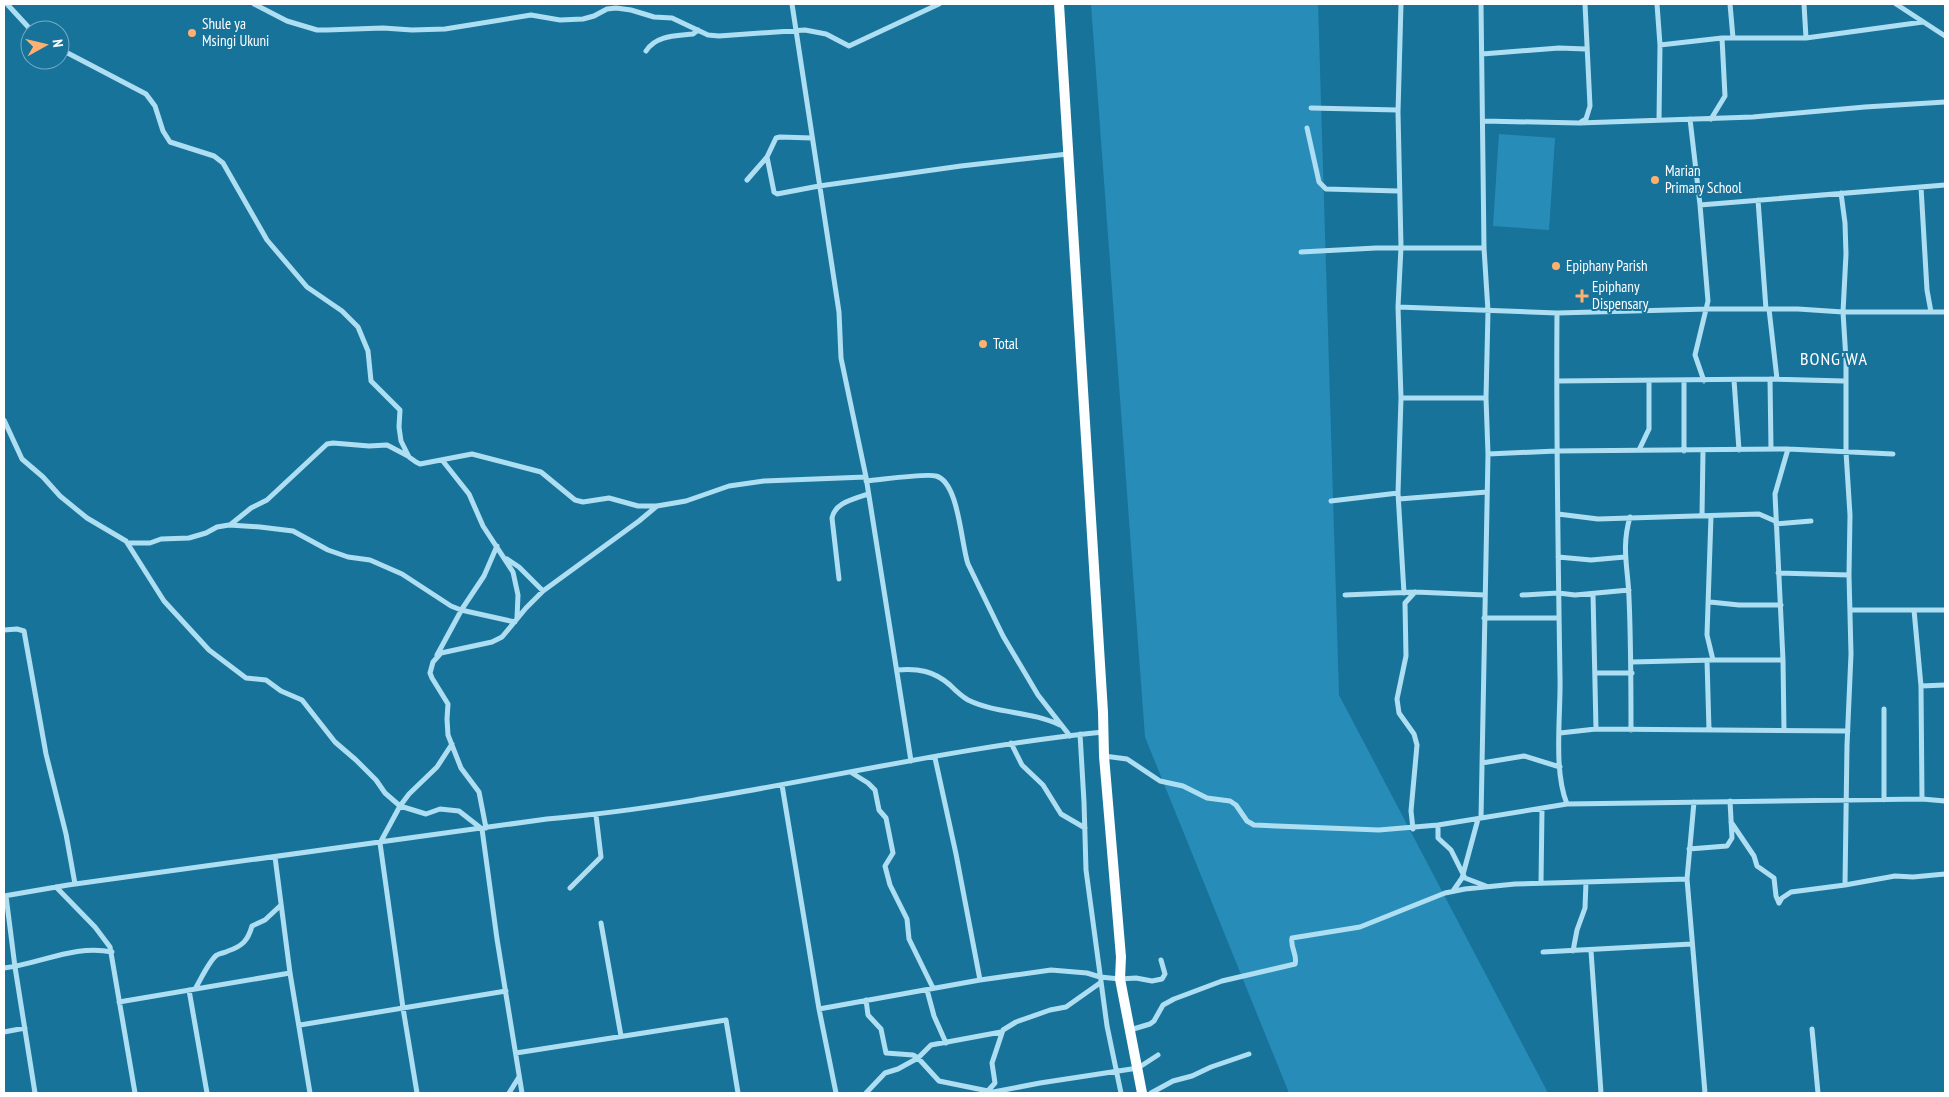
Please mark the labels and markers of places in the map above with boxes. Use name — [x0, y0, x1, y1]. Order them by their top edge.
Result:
place label: Shule ya Msingi Ukuni — [202, 14, 269, 50]
marker: Shule ya Msingi Ukuni — [186, 27, 198, 39]
place label: Marian Primary School — [1665, 161, 1742, 197]
marker: Marian Primary School — [1649, 174, 1661, 186]
place label: Epiphany Parish — [1566, 256, 1648, 275]
marker: Epiphany Parish — [1550, 260, 1562, 272]
place label: Epiphany Dispensary — [1592, 277, 1649, 313]
marker: Epiphany Dispensary — [1576, 290, 1588, 302]
place label: Total — [993, 334, 1019, 353]
marker: Total — [977, 338, 989, 350]

